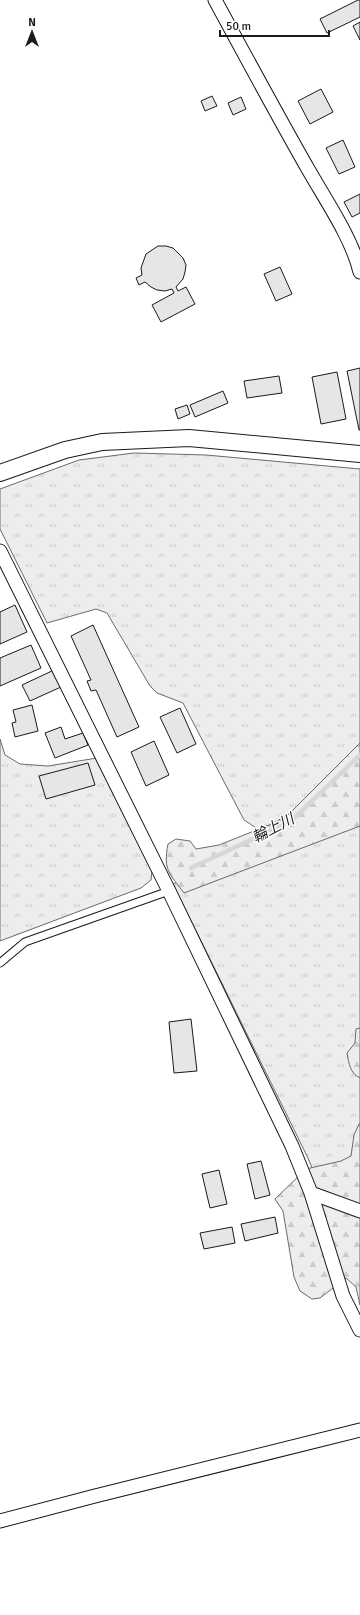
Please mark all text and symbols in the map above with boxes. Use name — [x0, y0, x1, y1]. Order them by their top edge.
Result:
north arrow — [12, 12, 52, 52]
scale bar — [220, 12, 329, 38]
text: N — [28, 16, 36, 29]
text: 50 m — [226, 19, 251, 34]
water label: 輪上川 — [249, 809, 299, 847]

